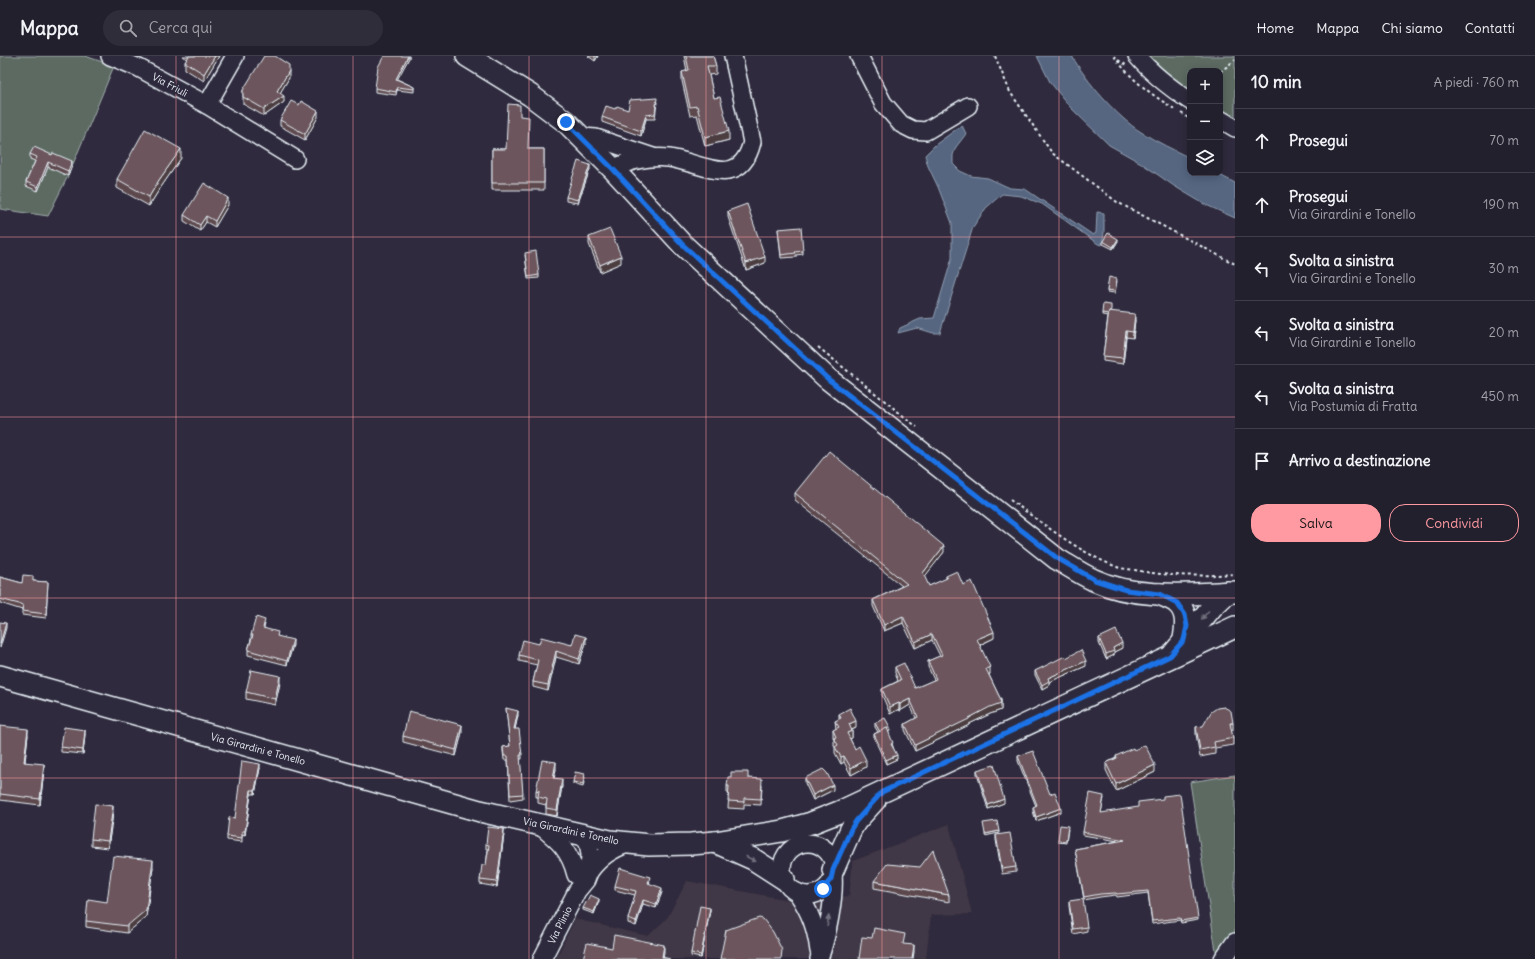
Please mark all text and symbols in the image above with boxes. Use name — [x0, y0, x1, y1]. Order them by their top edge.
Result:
search box — [103, 10, 383, 46]
text: Mappa — [20, 16, 79, 40]
icon: search — [117, 17, 139, 39]
text: Cerca qui — [149, 18, 212, 37]
text: Home — [1256, 19, 1294, 37]
text: Mappa — [1316, 19, 1359, 37]
text: Chi siamo — [1381, 19, 1443, 37]
text: Contatti — [1465, 19, 1515, 37]
map controls — [1187, 68, 1223, 176]
button: + — [1187, 68, 1223, 104]
street label: Via Friuli — [150, 70, 190, 100]
text: 10 min — [1251, 71, 1302, 93]
text: A piedi · 760 m — [1434, 74, 1519, 91]
button: − — [1187, 104, 1223, 140]
route end — [557, 113, 575, 131]
icon: ahead — [1251, 130, 1273, 152]
text: Prosegui — [1289, 131, 1348, 150]
text: 70 m — [1490, 132, 1519, 149]
button: layers — [1187, 140, 1223, 176]
text: Prosegui — [1289, 187, 1348, 206]
icon: ahead — [1251, 194, 1273, 216]
text: 190 m — [1483, 196, 1519, 213]
text: Via Girardini e Tonello — [1289, 206, 1416, 223]
text: Svolta a sinistra — [1289, 251, 1394, 270]
icon: left — [1251, 258, 1273, 280]
text: 30 m — [1489, 260, 1519, 277]
text: Via Girardini e Tonello — [1289, 270, 1416, 287]
text: Svolta a sinistra — [1289, 315, 1394, 334]
icon: left — [1251, 322, 1273, 344]
text: 20 m — [1489, 324, 1519, 341]
text: Via Girardini e Tonello — [1289, 334, 1416, 351]
text: Svolta a sinistra — [1289, 379, 1394, 398]
icon: left — [1251, 386, 1273, 408]
text: 450 m — [1481, 388, 1519, 405]
text: Via Postumia di Fratta — [1289, 398, 1417, 415]
icon: arrive — [1251, 450, 1273, 472]
text: Arrivo a destinazione — [1289, 451, 1431, 470]
button: Salva — [1251, 504, 1381, 542]
button: Condividi — [1389, 504, 1519, 542]
one-way arrow — [1201, 609, 1210, 620]
street label: Via Girardini e Tonello — [209, 730, 307, 768]
street label: Via Girardini e Tonello — [522, 815, 620, 848]
one-way arrow — [745, 855, 756, 862]
route start — [814, 880, 832, 898]
street label: Via Plinio — [545, 904, 575, 946]
one-way arrow — [825, 915, 831, 927]

